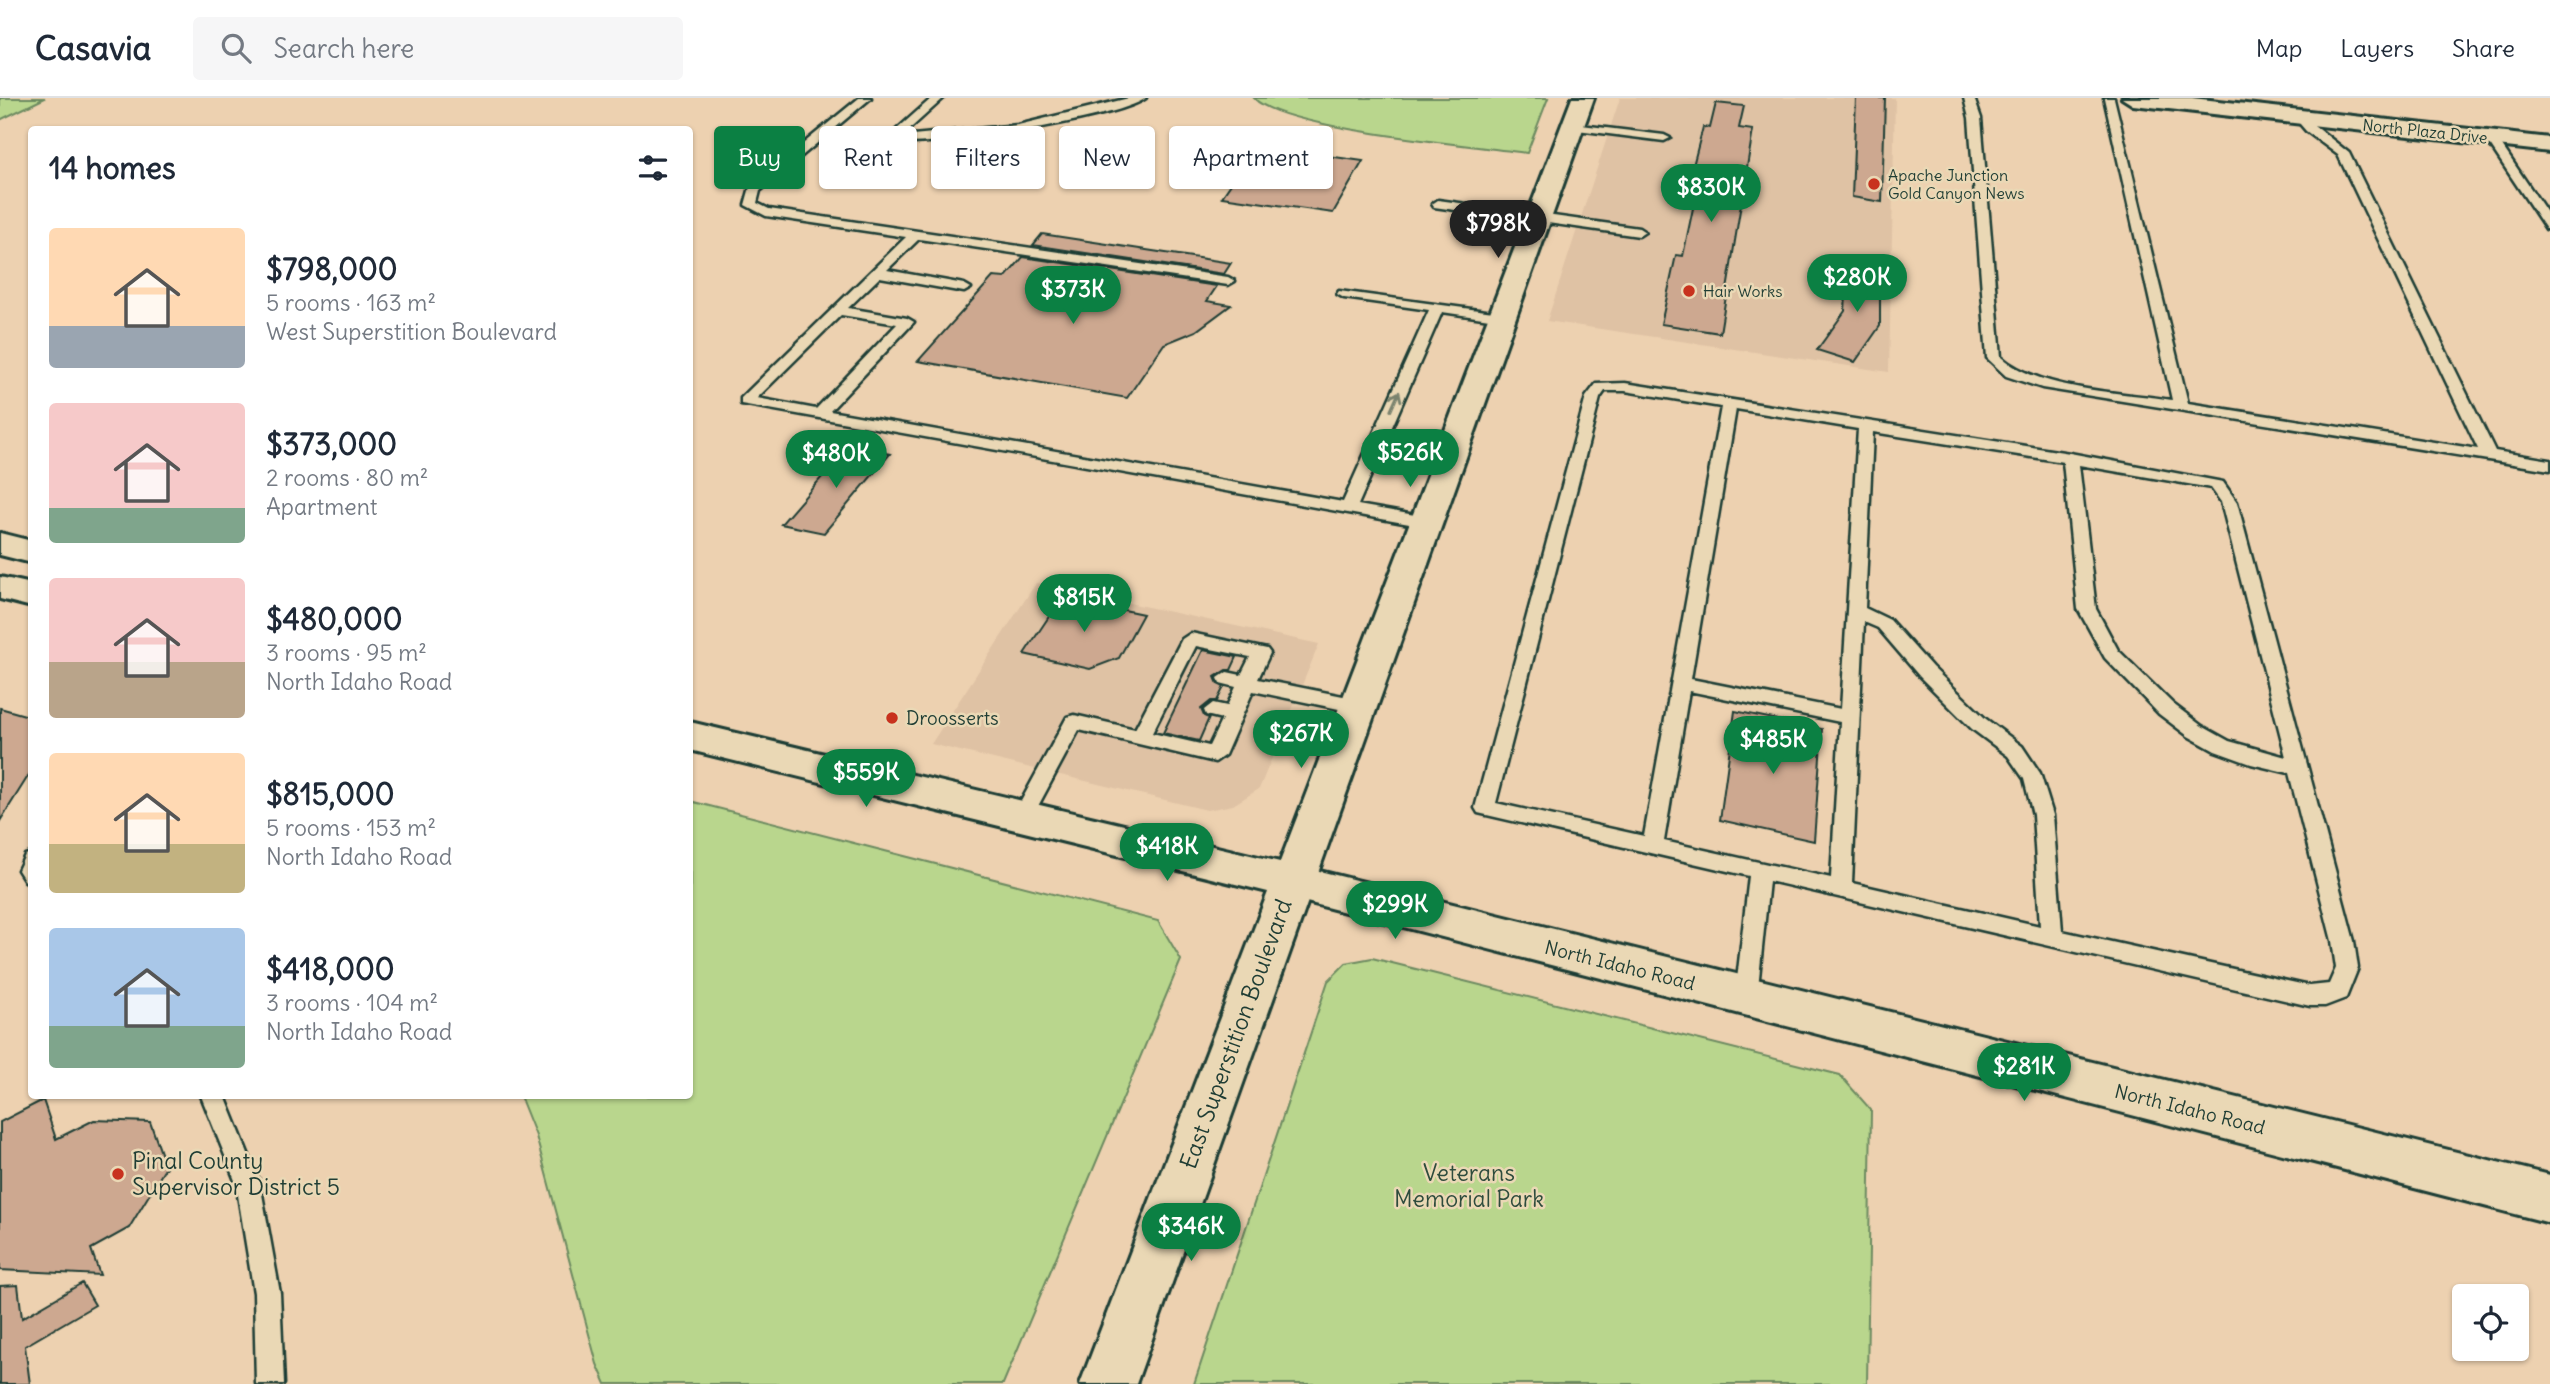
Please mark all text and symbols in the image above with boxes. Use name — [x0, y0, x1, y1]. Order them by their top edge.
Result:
search box — [193, 17, 683, 80]
text: Casavia — [35, 27, 151, 69]
icon: search — [217, 29, 255, 67]
text: Search here — [273, 32, 414, 65]
text: Map — [2256, 33, 2302, 63]
text: Layers — [2340, 33, 2414, 63]
text: Share — [2452, 33, 2515, 63]
street label: North Plaza Drive — [2362, 114, 2488, 148]
chip: Buy — [714, 126, 805, 189]
chip: Rent — [819, 126, 917, 189]
chip: Filters — [931, 126, 1045, 189]
chip: New — [1059, 126, 1155, 189]
chip: Apartment — [1169, 126, 1333, 189]
text: 14 homes — [49, 149, 176, 187]
icon: filters — [634, 149, 672, 187]
pin: $830K — [1662, 164, 1760, 224]
place label: Apache Junction Gold Canyon News — [1888, 165, 2025, 203]
text: $830K — [1677, 172, 1745, 201]
marker: Apache Junction Gold Canyon News — [1866, 176, 1882, 192]
pin: $798K — [1449, 200, 1547, 260]
text: $798K — [1466, 208, 1530, 237]
text: $798,000 — [266, 250, 397, 288]
pin: $280K — [1808, 254, 1906, 314]
icon: home — [105, 256, 189, 340]
text: $280K — [1823, 262, 1891, 291]
pin: $373K — [1024, 266, 1122, 326]
text: $373K — [1041, 274, 1105, 303]
place label: Hair Works — [1703, 281, 1783, 301]
marker: Hair Works — [1681, 283, 1697, 299]
text: 5 rooms · 163 m² — [266, 288, 436, 317]
text: West Superstition Boulevard — [266, 317, 557, 346]
one-way arrow — [1389, 391, 1402, 412]
text: $373,000 — [266, 425, 397, 463]
pin: $480K — [787, 430, 885, 490]
pin: $526K — [1361, 430, 1459, 489]
icon: home — [105, 431, 189, 515]
text: $526K — [1377, 437, 1443, 466]
text: $480K — [802, 438, 870, 467]
text: 2 rooms · 80 m² — [266, 463, 428, 492]
text: Apartment — [266, 492, 378, 521]
pin: $815K — [1035, 574, 1133, 634]
text: $815K — [1053, 582, 1115, 611]
text: $480,000 — [266, 600, 403, 638]
icon: home — [105, 606, 189, 690]
text: 3 rooms · 95 m² — [266, 638, 427, 667]
text: North Idaho Road — [266, 667, 452, 696]
place label: Droosserts — [906, 706, 999, 730]
marker: Droosserts — [884, 710, 900, 726]
pin: $267K — [1252, 710, 1350, 770]
pin: $485K — [1724, 716, 1822, 776]
text: $267K — [1269, 718, 1333, 747]
text: $485K — [1740, 724, 1806, 753]
pin: $559K — [817, 750, 915, 809]
text: $559K — [833, 757, 899, 786]
text: $815,000 — [266, 775, 395, 813]
icon: home — [105, 781, 189, 865]
text: 5 rooms · 153 m² — [266, 813, 436, 842]
pin: $418K — [1118, 824, 1216, 883]
text: $418K — [1136, 831, 1198, 860]
text: North Idaho Road — [266, 842, 452, 871]
pin: $299K — [1346, 882, 1444, 941]
text: $299K — [1362, 889, 1428, 918]
street label: East Superstition Boulevard — [1173, 895, 1298, 1173]
street label: North Idaho Road — [1542, 935, 1698, 995]
text: $418,000 — [266, 950, 394, 988]
icon: home — [105, 956, 189, 1040]
text: 3 rooms · 104 m² — [266, 988, 438, 1017]
text: North Idaho Road — [266, 1017, 452, 1046]
pin: $281K — [1975, 1044, 2073, 1103]
text: $281K — [1993, 1051, 2055, 1080]
street label: North Idaho Road — [2112, 1079, 2268, 1139]
place label: Pinal County Supervisor District 5 — [132, 1146, 340, 1201]
park label: Veterans Memorial Park — [1394, 1158, 1544, 1213]
marker: Pinal County Supervisor District 5 — [110, 1166, 126, 1182]
pin: $346K — [1142, 1204, 1240, 1263]
text: $346K — [1158, 1211, 1224, 1240]
map controls — [2452, 1284, 2529, 1361]
button: locate — [2452, 1284, 2529, 1361]

